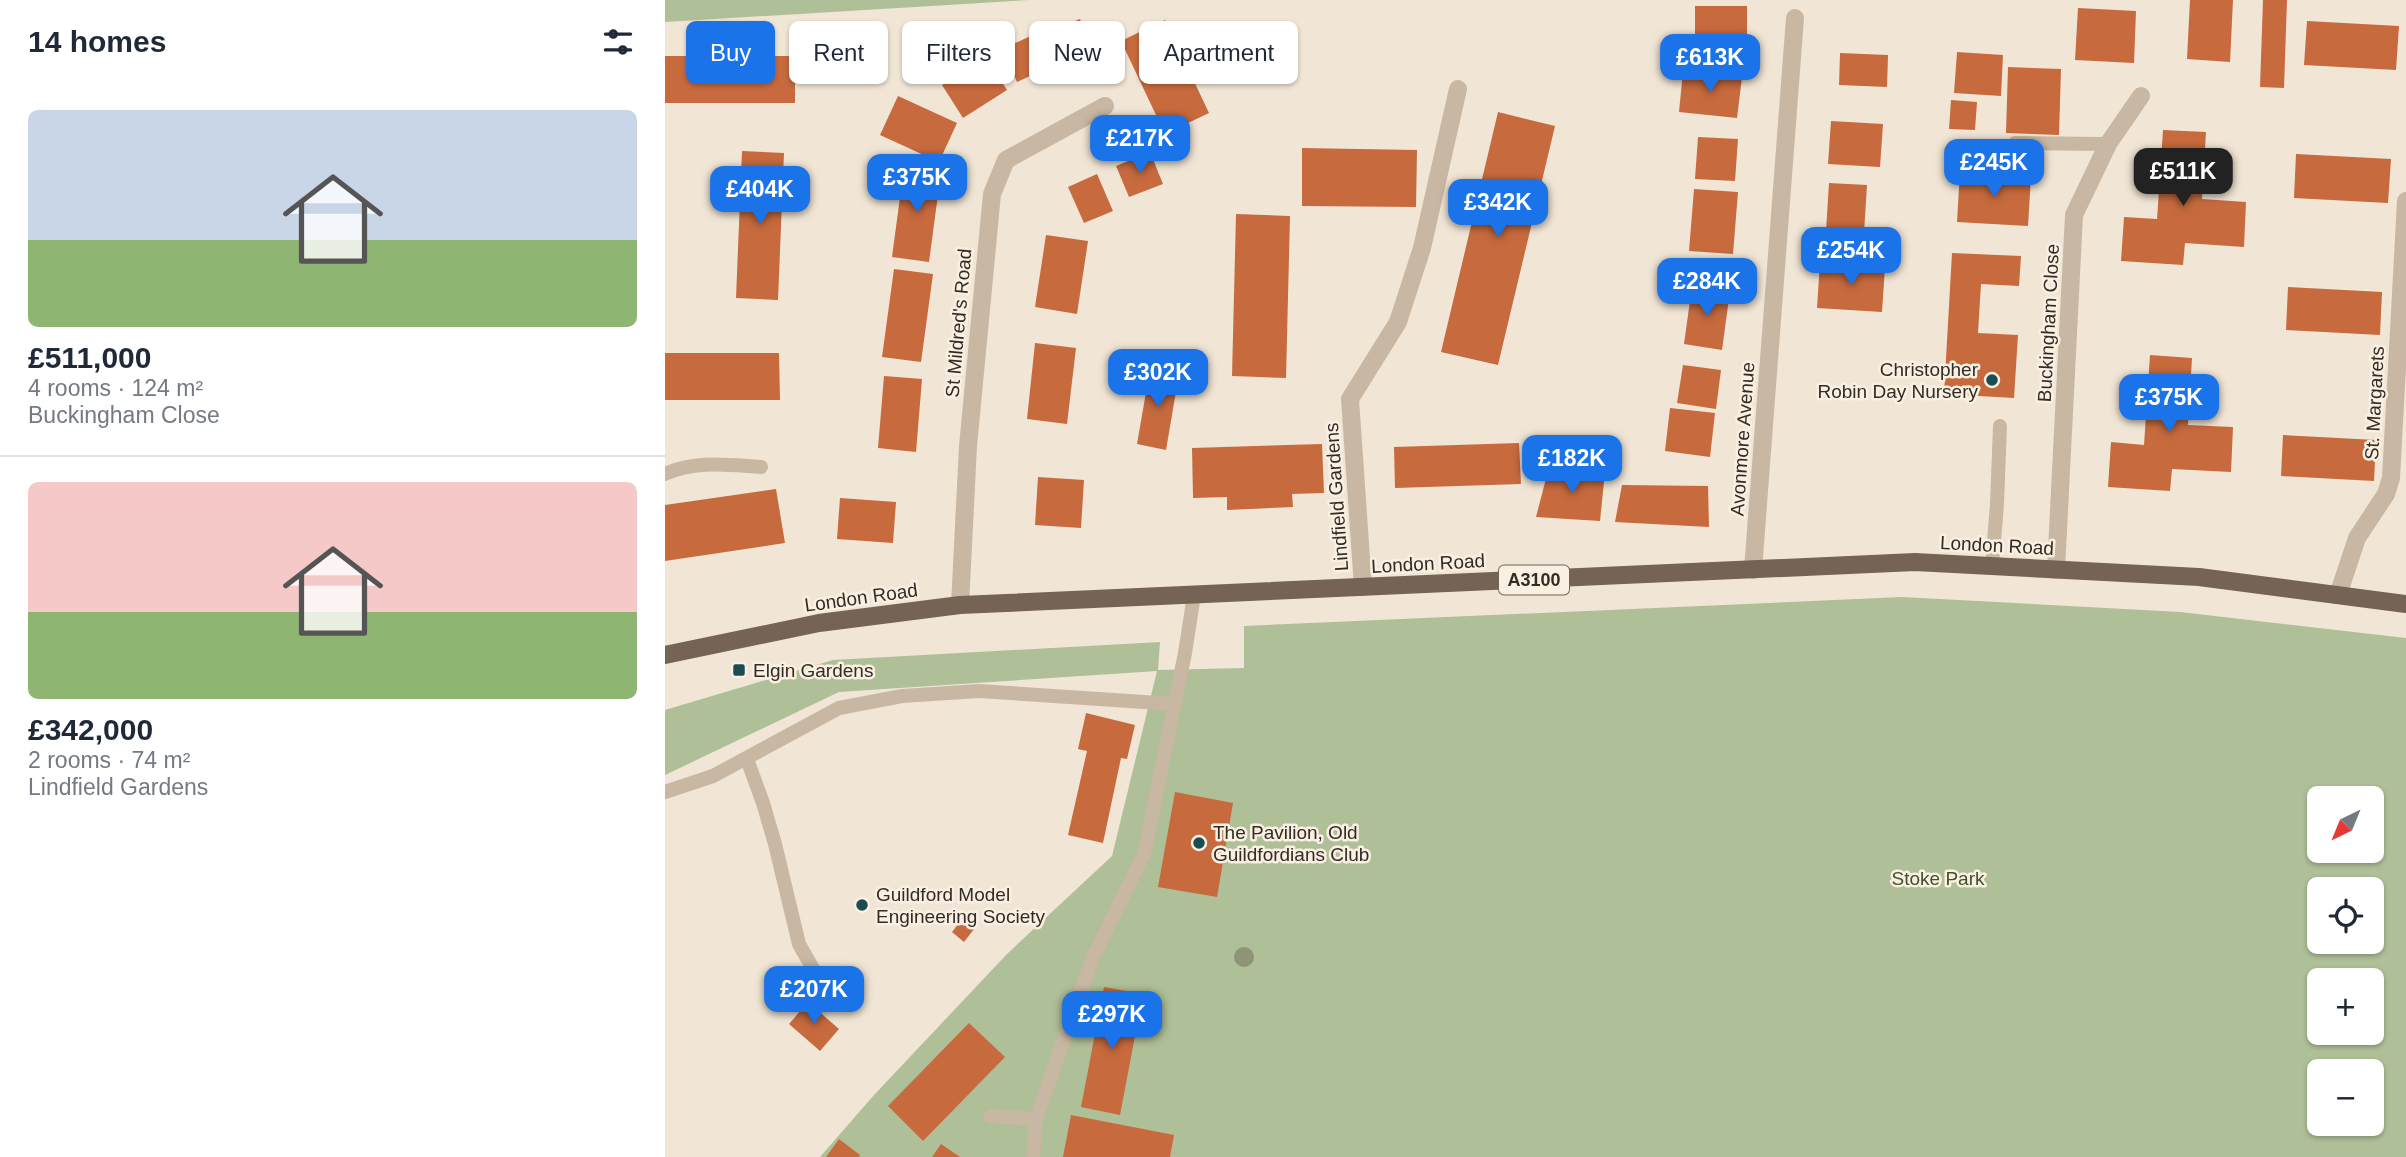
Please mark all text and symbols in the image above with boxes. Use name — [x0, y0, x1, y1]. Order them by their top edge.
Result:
chip: Buy — [686, 21, 775, 84]
chip: Rent — [789, 21, 888, 84]
chip: Filters — [902, 21, 1015, 84]
chip: New — [1029, 21, 1125, 84]
chip: Apartment — [1139, 21, 1298, 84]
icon: filters — [599, 23, 637, 61]
text: 14 homes — [28, 25, 166, 58]
pin: £613K — [1661, 34, 1759, 94]
text: £613K — [1676, 44, 1744, 70]
pin: £217K — [1091, 116, 1189, 175]
text: £217K — [1106, 125, 1174, 151]
pin: £245K — [1945, 140, 2043, 199]
pin: £511K — [2134, 148, 2232, 208]
text: £245K — [1960, 149, 2028, 175]
pin: £375K — [868, 154, 966, 214]
icon: home — [270, 156, 396, 282]
text: £511K — [2150, 158, 2216, 184]
text: £375K — [883, 164, 951, 190]
pin: £404K — [711, 166, 809, 226]
text: £404K — [726, 176, 794, 202]
pin: £342K — [1449, 180, 1547, 239]
text: £342K — [1464, 189, 1532, 215]
pin: £254K — [1802, 228, 1900, 287]
text: £254K — [1817, 237, 1885, 263]
street label: Buckingham Close — [2034, 243, 2063, 403]
street label: St Mildred's Road — [942, 248, 975, 398]
pin: £284K — [1658, 258, 1756, 318]
text: £284K — [1673, 268, 1741, 294]
text: £511,000 — [28, 341, 151, 374]
street label: St. Margarets — [2361, 346, 2388, 461]
pin: £302K — [1109, 350, 1207, 409]
text: £302K — [1124, 359, 1192, 385]
place label: Christopher Robin Day Nursery — [1818, 359, 1979, 402]
street label: Avonmore Avenue — [1727, 361, 1758, 517]
marker: Christopher Robin Day Nursery — [1984, 372, 2000, 388]
pin: £375K — [2120, 374, 2218, 434]
text: 4 rooms · 124 m² — [28, 375, 203, 401]
text: £375K — [2135, 384, 2203, 410]
text: Buckingham Close — [28, 402, 220, 428]
street label: Lindfield Gardens — [1321, 422, 1352, 572]
pin: £182K — [1523, 435, 1621, 495]
text: £182K — [1538, 445, 1606, 471]
icon: home — [270, 528, 396, 654]
street label: London Road — [1939, 532, 2054, 559]
street label: London Road — [1371, 550, 1486, 577]
road number: A3100 — [1499, 566, 1569, 594]
street label: London Road — [803, 579, 919, 616]
place label: Elgin Gardens — [753, 660, 873, 681]
marker: Elgin Gardens — [731, 662, 747, 678]
text: £342,000 — [28, 713, 153, 746]
text: 2 rooms · 74 m² — [28, 747, 190, 773]
text: Lindfield Gardens — [28, 774, 208, 800]
north arrow — [2307, 786, 2383, 863]
map controls — [2307, 786, 2384, 1136]
place label: The Pavilion, Old Guildfordians Club — [1213, 822, 1369, 865]
marker: The Pavilion, Old Guildfordians Club — [1191, 835, 1207, 851]
park label: Stoke Park — [1892, 868, 1985, 889]
button: locate — [2307, 877, 2384, 954]
place label: Guildford Model Engineering Society — [876, 884, 1045, 927]
marker: Guildford Model Engineering Society — [854, 897, 870, 913]
pin: £207K — [765, 967, 863, 1026]
button: + — [2307, 968, 2384, 1045]
text: £207K — [780, 976, 848, 1002]
pin: £297K — [1063, 992, 1161, 1051]
text: £297K — [1078, 1001, 1146, 1027]
button: − — [2307, 1059, 2384, 1136]

